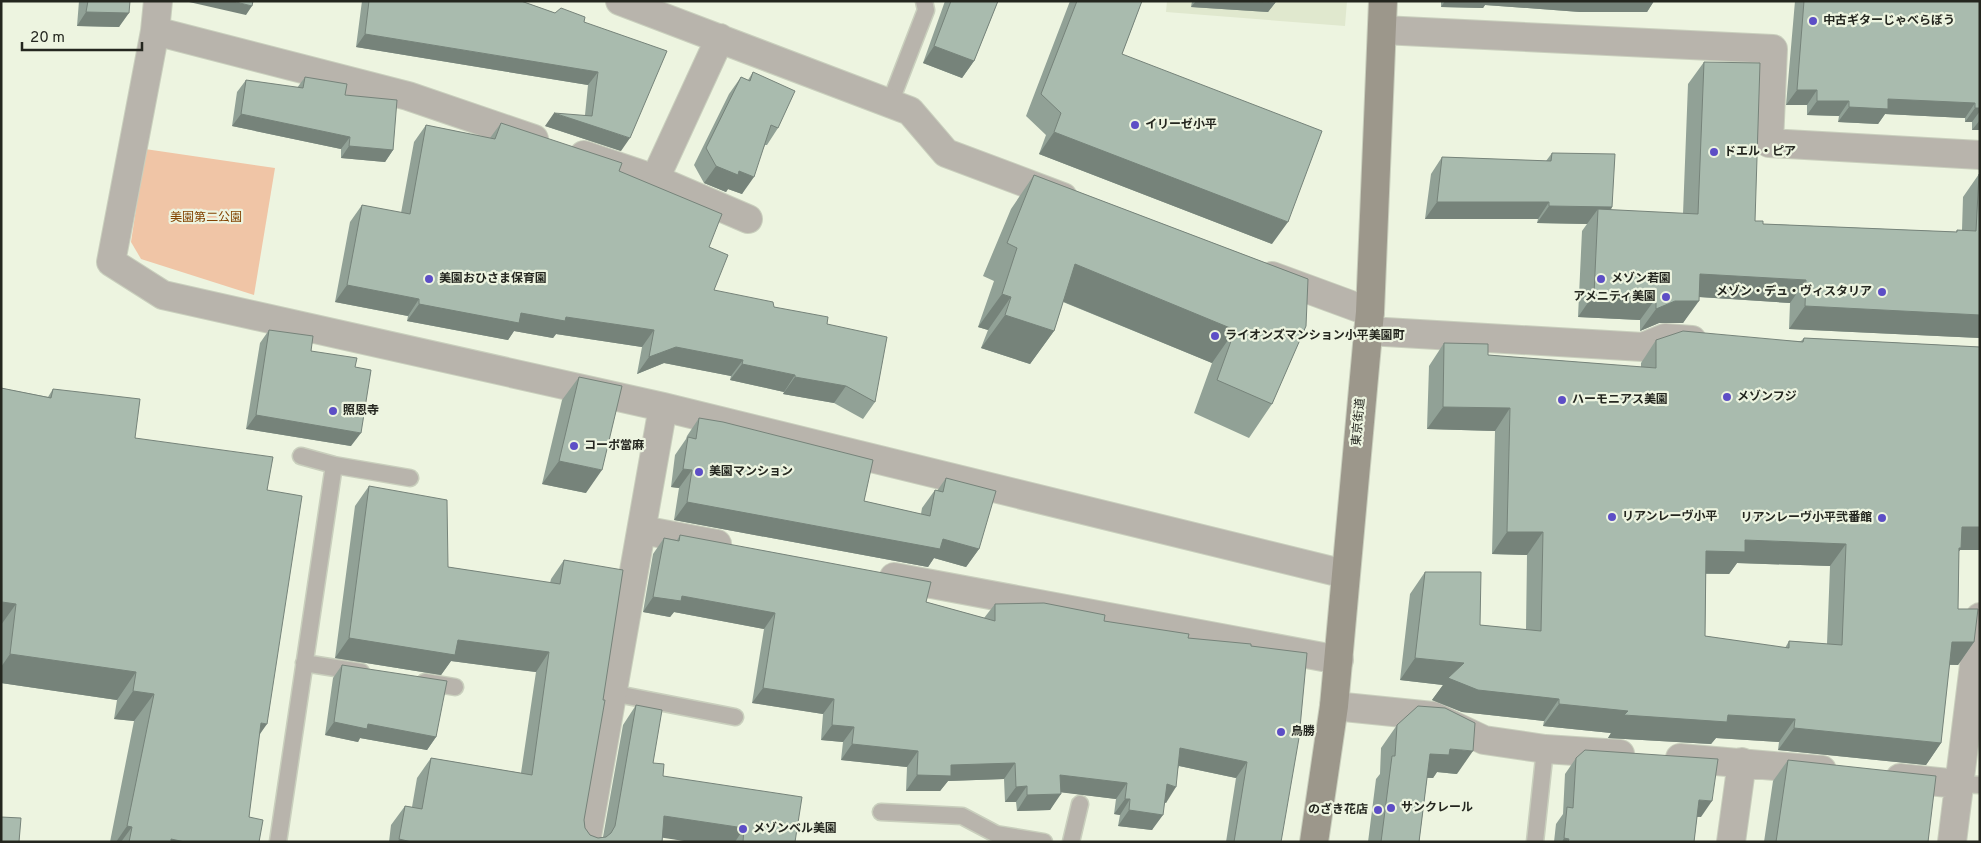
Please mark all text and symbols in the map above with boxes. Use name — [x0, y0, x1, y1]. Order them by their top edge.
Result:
place label: 中古ギターじゃべらぼう — [1823, 13, 1955, 29]
marker: 中古ギターじゃべらぼう — [1807, 15, 1819, 27]
scale bar — [22, 20, 142, 52]
text: 20 m — [30, 29, 65, 48]
place label: イリーゼ小平 — [1145, 117, 1217, 133]
marker: イリーゼ小平 — [1129, 119, 1141, 131]
place label: ドエル・ピア — [1724, 144, 1796, 160]
marker: ドエル・ピア — [1708, 146, 1720, 158]
park label: 美園第二公園 — [170, 210, 242, 226]
place label: 美園おひさま保育園 — [439, 271, 547, 287]
place label: メゾン若園 — [1611, 271, 1671, 287]
marker: 美園おひさま保育園 — [423, 273, 435, 285]
marker: メゾン若園 — [1595, 273, 1607, 285]
place label: メゾン・デュ・ヴィスタリア — [1716, 284, 1872, 300]
marker: メゾン・デュ・ヴィスタリア — [1876, 286, 1888, 298]
place label: アメニティ美園 — [1573, 289, 1656, 305]
marker: アメニティ美園 — [1660, 291, 1672, 303]
place label: ライオンズマンション小平美園町 — [1225, 328, 1405, 344]
marker: ライオンズマンション小平美園町 — [1209, 330, 1221, 342]
place label: メゾンフジ — [1737, 389, 1797, 405]
marker: メゾンフジ — [1721, 391, 1733, 403]
place label: ハーモニアス美園 — [1572, 392, 1668, 408]
marker: ハーモニアス美園 — [1556, 394, 1568, 406]
street label: 東京街道 — [1349, 397, 1369, 447]
place label: 照恩寺 — [343, 403, 379, 419]
marker: 照恩寺 — [327, 405, 339, 417]
place label: コーポ當麻 — [584, 438, 644, 454]
marker: コーポ當麻 — [568, 440, 580, 452]
place label: 美園マンション — [709, 464, 793, 480]
marker: 美園マンション — [693, 466, 705, 478]
place label: リアンレーヴ小平 — [1622, 509, 1718, 525]
place label: リアンレーヴ小平弐番館 — [1740, 510, 1872, 526]
marker: リアンレーヴ小平 — [1606, 511, 1618, 523]
marker: リアンレーヴ小平弐番館 — [1876, 512, 1888, 524]
place label: 鳥勝 — [1291, 724, 1315, 740]
marker: 鳥勝 — [1275, 726, 1287, 738]
place label: サンクレール — [1401, 800, 1473, 816]
place label: のざき花店 — [1308, 802, 1368, 818]
marker: サンクレール — [1385, 802, 1397, 814]
marker: のざき花店 — [1372, 804, 1384, 816]
place label: メゾンベル美園 — [753, 821, 837, 837]
marker: メゾンベル美園 — [737, 823, 749, 835]

